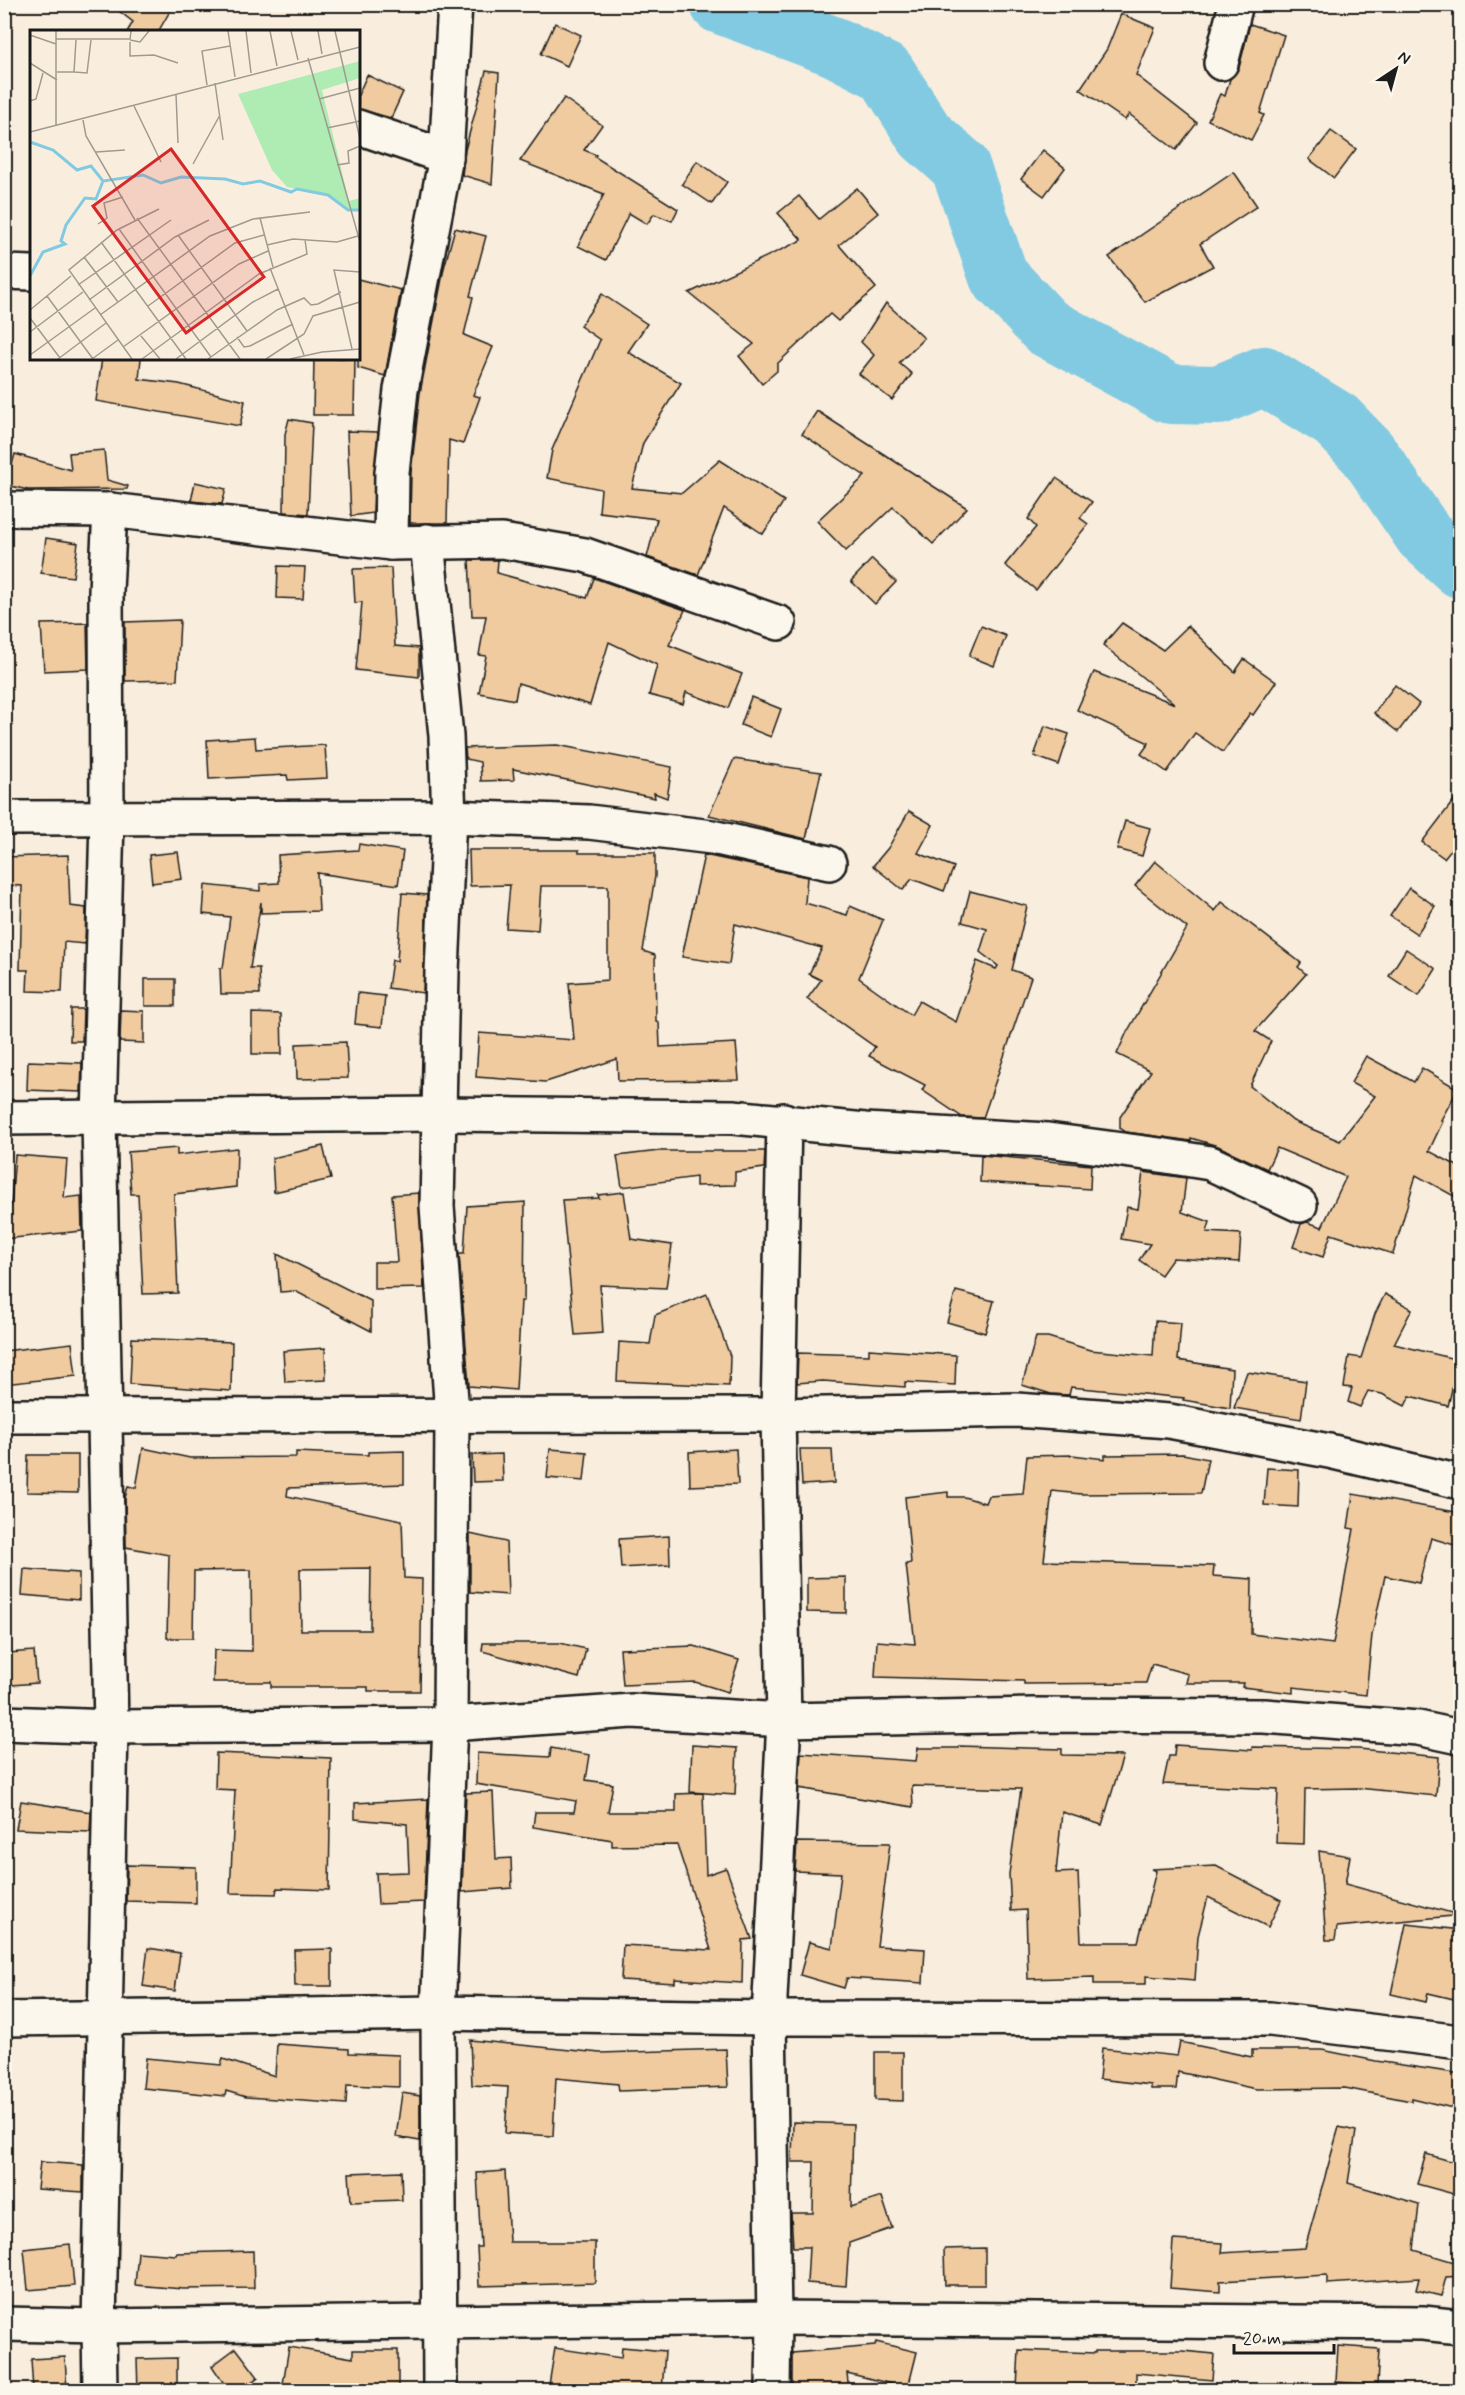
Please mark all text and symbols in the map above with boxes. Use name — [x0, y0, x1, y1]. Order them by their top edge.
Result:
inset map — [30, 30, 360, 360]
north arrow — [1366, 39, 1426, 99]
text: N — [1393, 46, 1414, 70]
scale bar — [1234, 2317, 1334, 2355]
text: 20 m — [1243, 2327, 1281, 2351]

